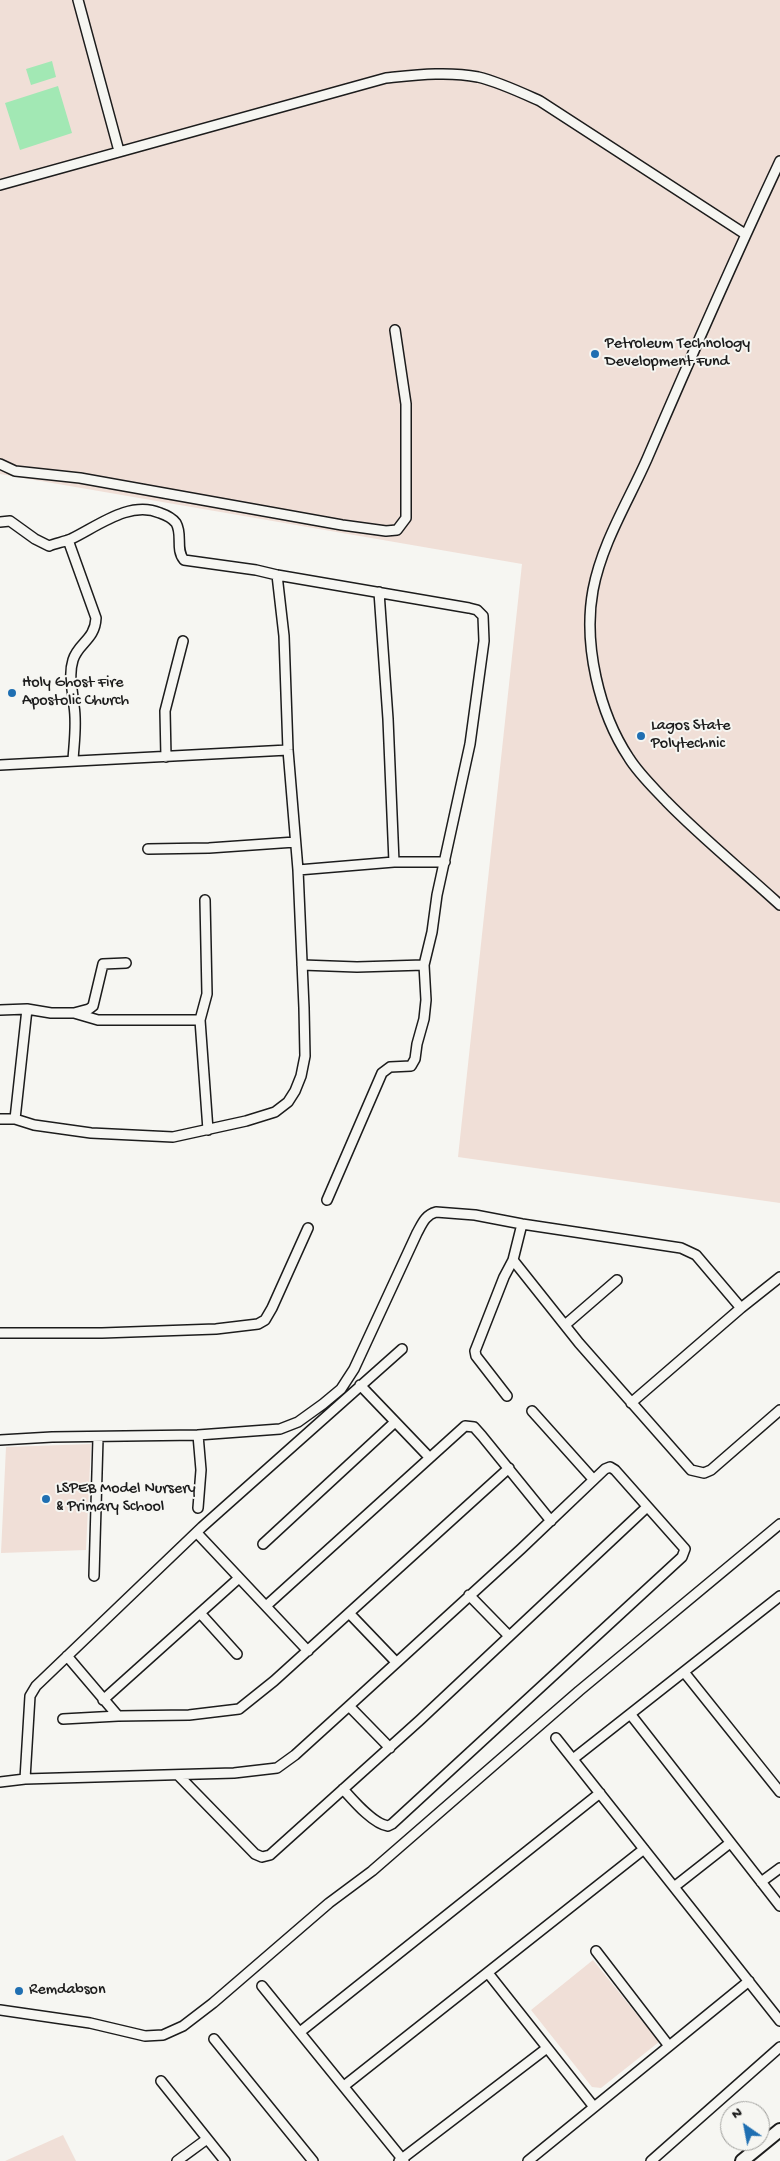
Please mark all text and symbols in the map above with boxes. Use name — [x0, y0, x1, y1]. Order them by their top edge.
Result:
place label: Petroleum Technology Development Fund — [605, 335, 750, 373]
marker: Petroleum Technology Development Fund — [589, 348, 601, 360]
place label: Holy Ghost Fire Apostolic Church — [22, 674, 129, 712]
marker: Holy Ghost Fire Apostolic Church — [6, 687, 18, 699]
place label: Lagos State Polytechnic — [651, 717, 730, 755]
marker: Lagos State Polytechnic — [635, 730, 647, 742]
place label: LSPEB Model Nursery & Primary School — [56, 1480, 196, 1518]
marker: LSPEB Model Nursery & Primary School — [40, 1493, 52, 1505]
place label: Remdabson — [29, 1981, 106, 2001]
marker: Remdabson — [13, 1985, 25, 1997]
north arrow — [720, 2101, 770, 2151]
text: N — [729, 2104, 746, 2123]

